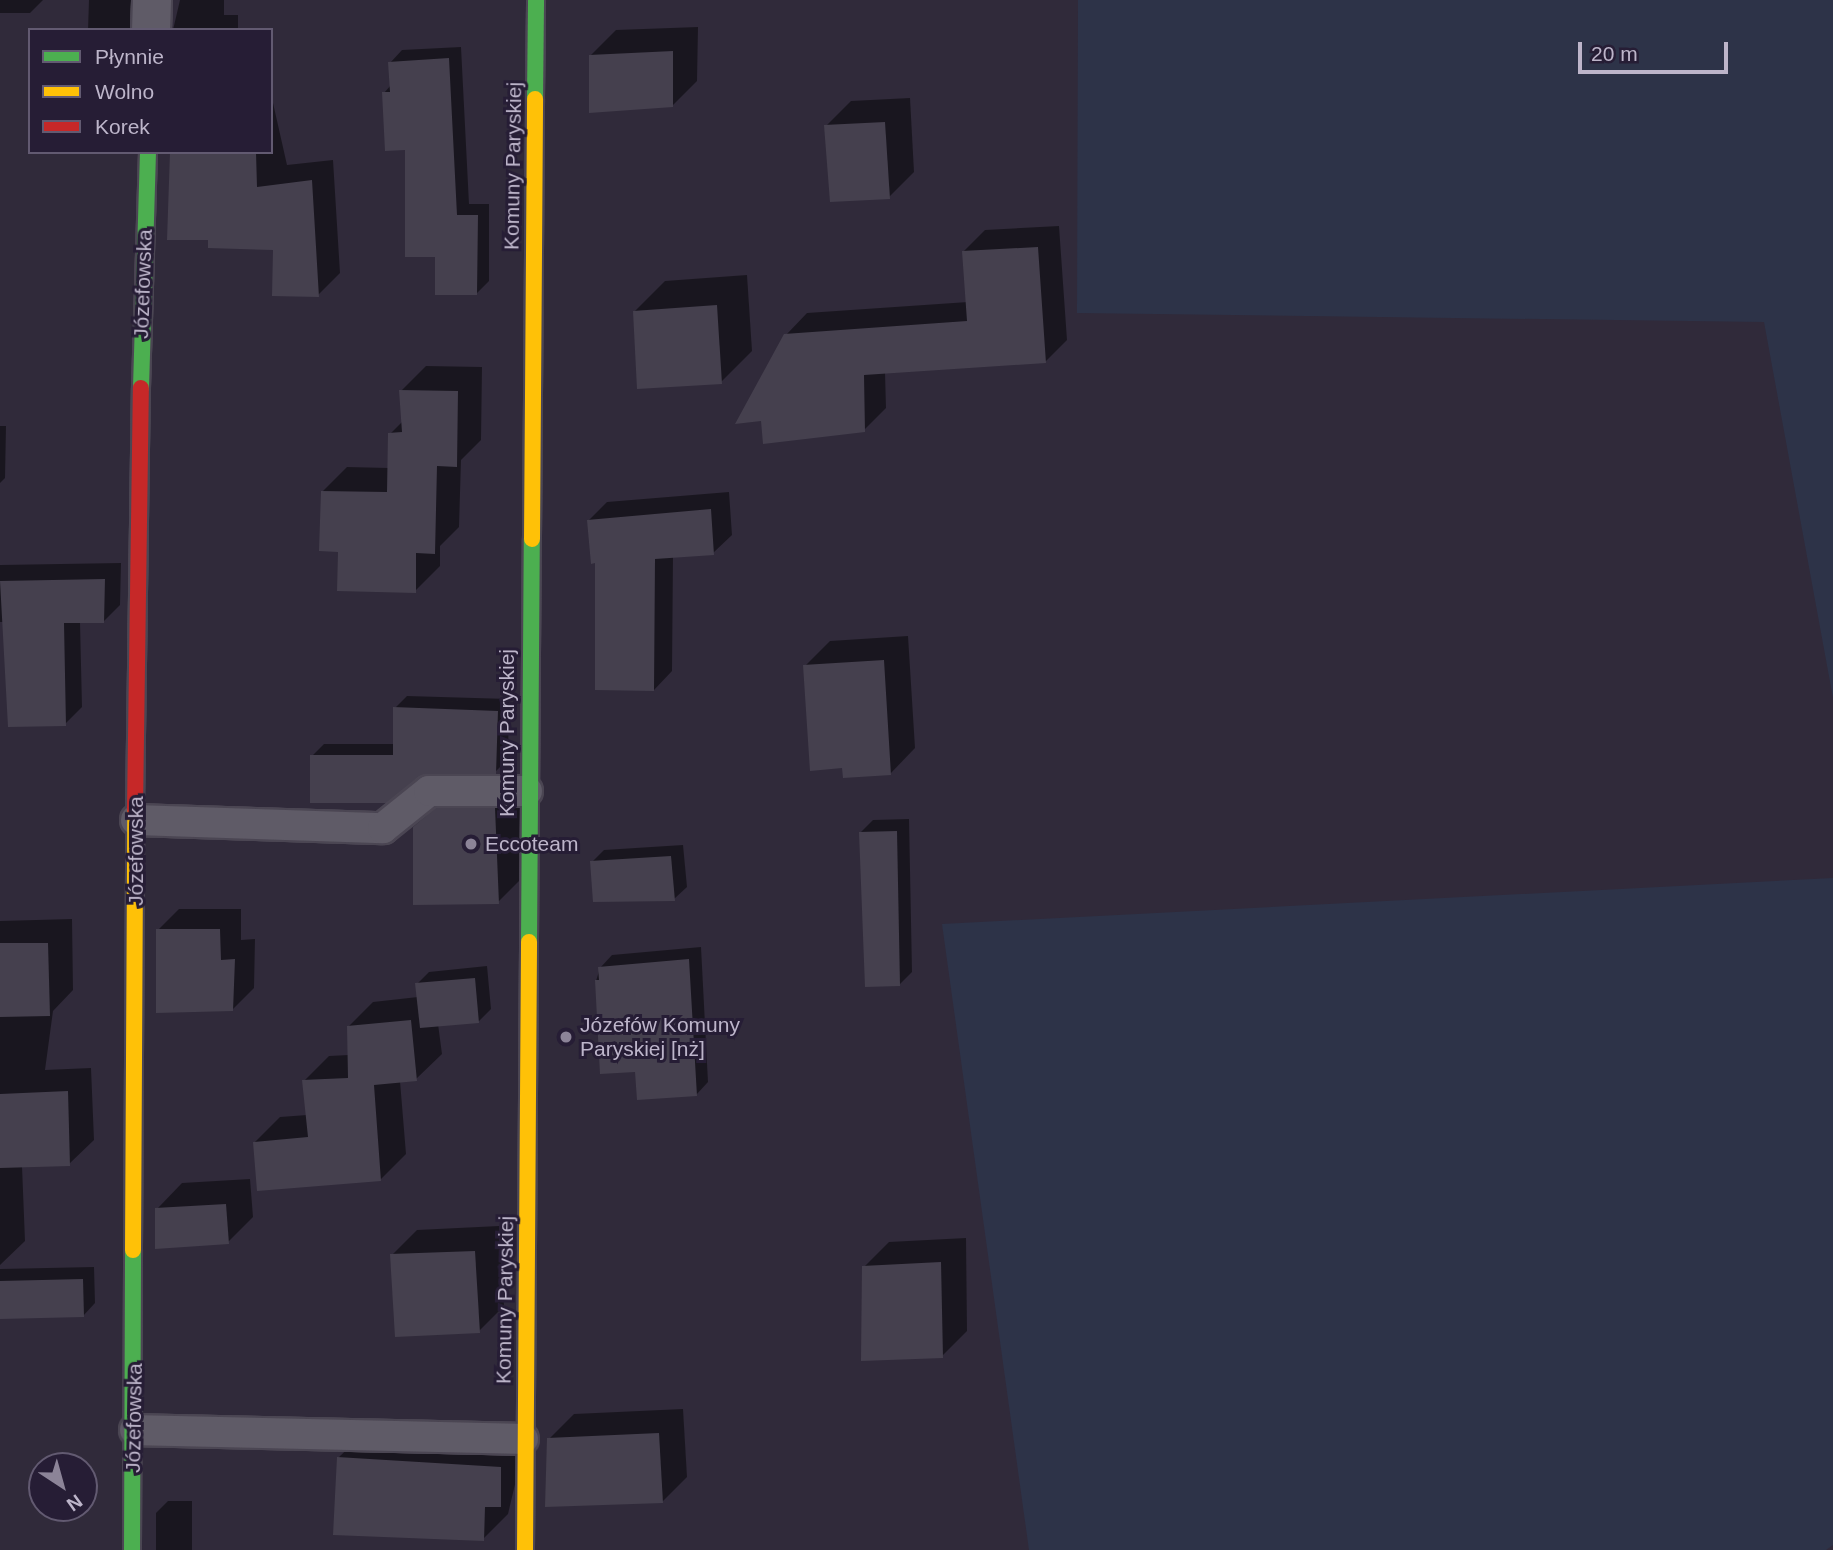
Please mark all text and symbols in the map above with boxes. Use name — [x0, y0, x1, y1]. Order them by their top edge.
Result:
legend — [28, 28, 273, 154]
scale bar — [1581, 28, 1731, 72]
text: 20 m — [1591, 42, 1638, 65]
text: Płynnie — [95, 45, 164, 68]
text: Wolno — [95, 80, 154, 103]
street label: Komuny Paryskiej — [499, 82, 527, 250]
text: Korek — [95, 115, 150, 138]
street label: Józefowska — [128, 229, 158, 339]
street label: Komuny Paryskiej — [494, 649, 520, 817]
street label: Józefowska — [123, 796, 149, 906]
place label: Eccoteam — [485, 831, 578, 857]
marker: Eccoteam — [463, 836, 479, 852]
place label: Józefów Komuny Paryskiej [nż] — [580, 1012, 740, 1062]
marker: Józefów Komuny Paryskiej [nż] — [558, 1029, 574, 1045]
street label: Komuny Paryskiej — [491, 1216, 519, 1384]
street label: Józefowska — [120, 1363, 148, 1473]
north arrow — [28, 1452, 98, 1522]
text: N — [63, 1490, 86, 1515]

